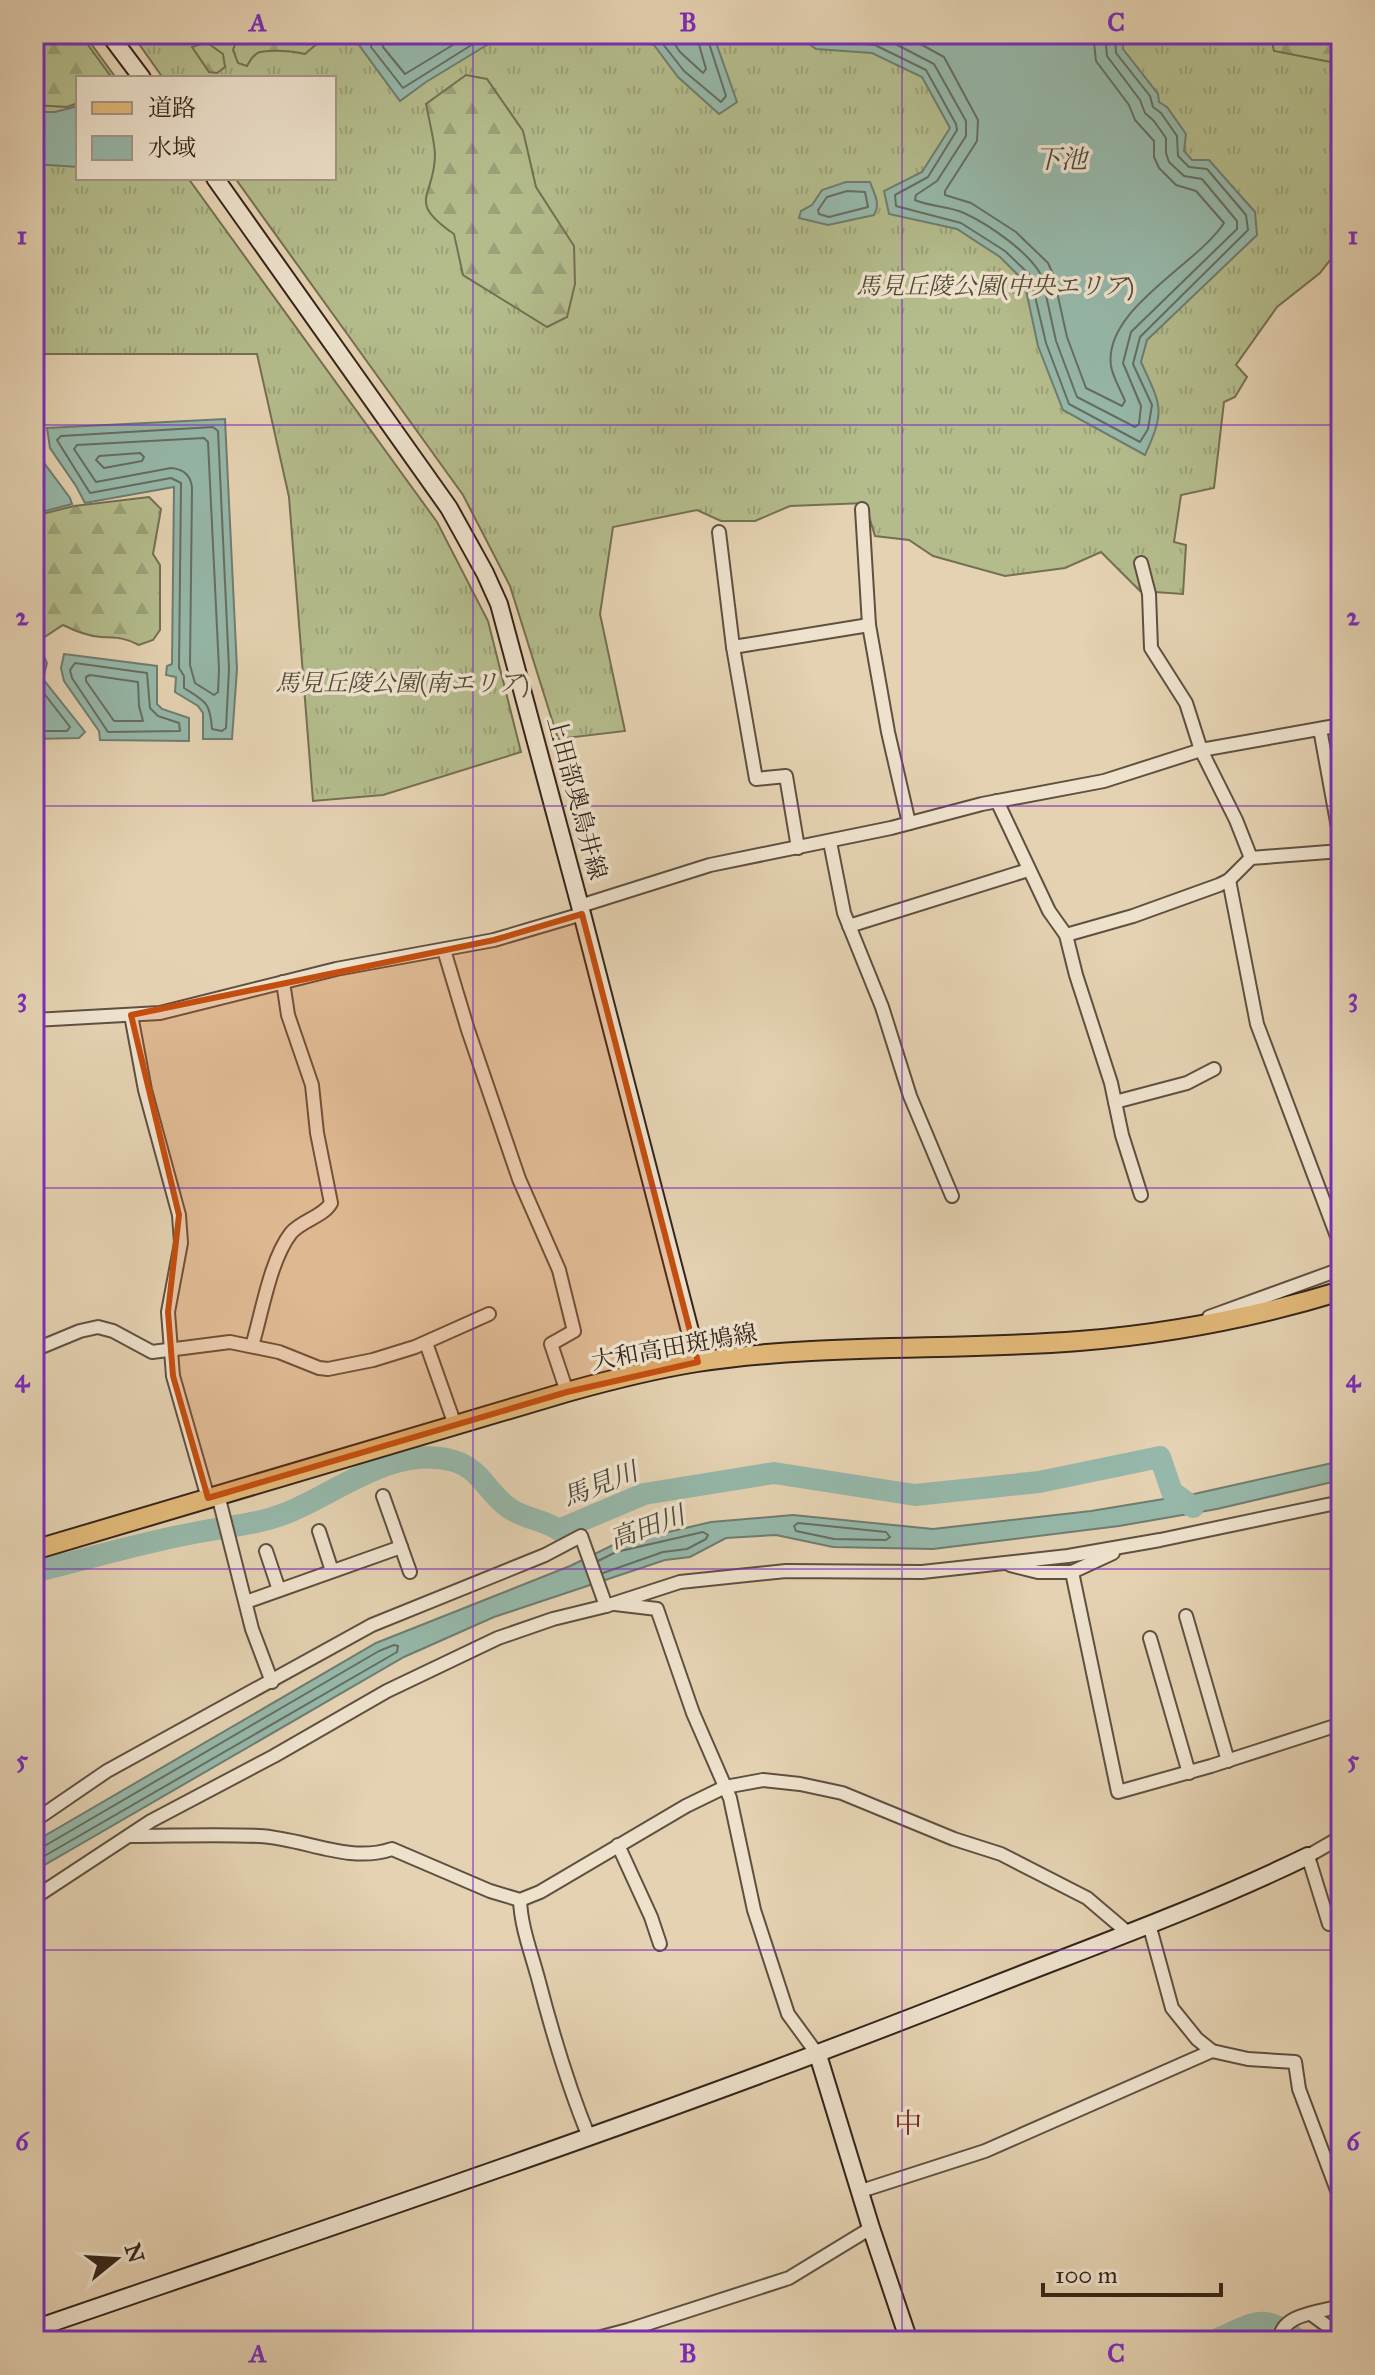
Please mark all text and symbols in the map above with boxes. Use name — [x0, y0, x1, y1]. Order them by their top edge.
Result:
text: A — [247, 6, 267, 38]
text: B — [679, 6, 697, 38]
text: C — [1107, 6, 1125, 38]
legend — [76, 76, 336, 180]
text: 道路 — [148, 93, 196, 123]
text: 水域 — [148, 133, 196, 163]
water label: 下池 — [1035, 143, 1090, 175]
text: 1 — [17, 219, 27, 251]
text: 1 — [1348, 219, 1358, 251]
park label: 馬見丘陵公園(中央エリア) — [856, 271, 1134, 301]
text: 2 — [16, 600, 30, 632]
text: 2 — [1347, 600, 1361, 632]
park label: 馬見丘陵公園(南エリア) — [275, 668, 529, 698]
street label: 上田部奥鳥井線 — [541, 713, 613, 883]
text: 3 — [17, 981, 27, 1013]
text: 3 — [1348, 981, 1358, 1013]
street label: 大和高田斑鳩線 — [589, 1318, 759, 1376]
text: 4 — [15, 1362, 31, 1394]
text: 4 — [1346, 1362, 1362, 1394]
water label: 馬見川 — [558, 1454, 645, 1513]
water label: 高田川 — [605, 1498, 692, 1555]
text: 5 — [16, 1743, 29, 1775]
text: 5 — [1347, 1743, 1360, 1775]
district label: 中 — [894, 2106, 922, 2141]
text: 6 — [15, 2125, 30, 2157]
text: 6 — [1346, 2125, 1361, 2157]
north arrow — [76, 2219, 156, 2299]
text: N — [119, 2240, 150, 2266]
scale bar — [1043, 2247, 1221, 2297]
text: 100 m — [1055, 2260, 1118, 2290]
text: A — [247, 2337, 267, 2369]
text: B — [679, 2337, 697, 2369]
text: C — [1107, 2337, 1125, 2369]

